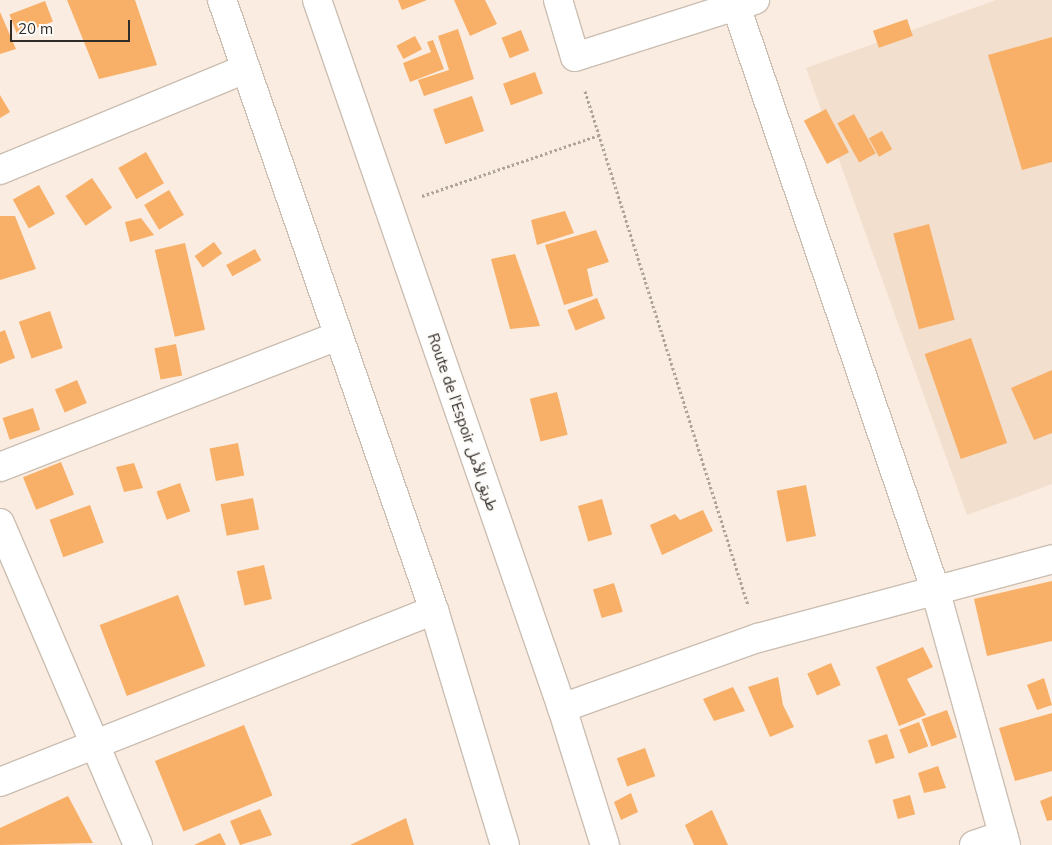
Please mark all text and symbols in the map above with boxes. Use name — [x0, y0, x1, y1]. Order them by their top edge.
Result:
scale bar — [12, 10, 132, 42]
text: 20 m — [18, 19, 53, 38]
street label: Route de l’Espoir طريق الأمل — [424, 331, 502, 513]

